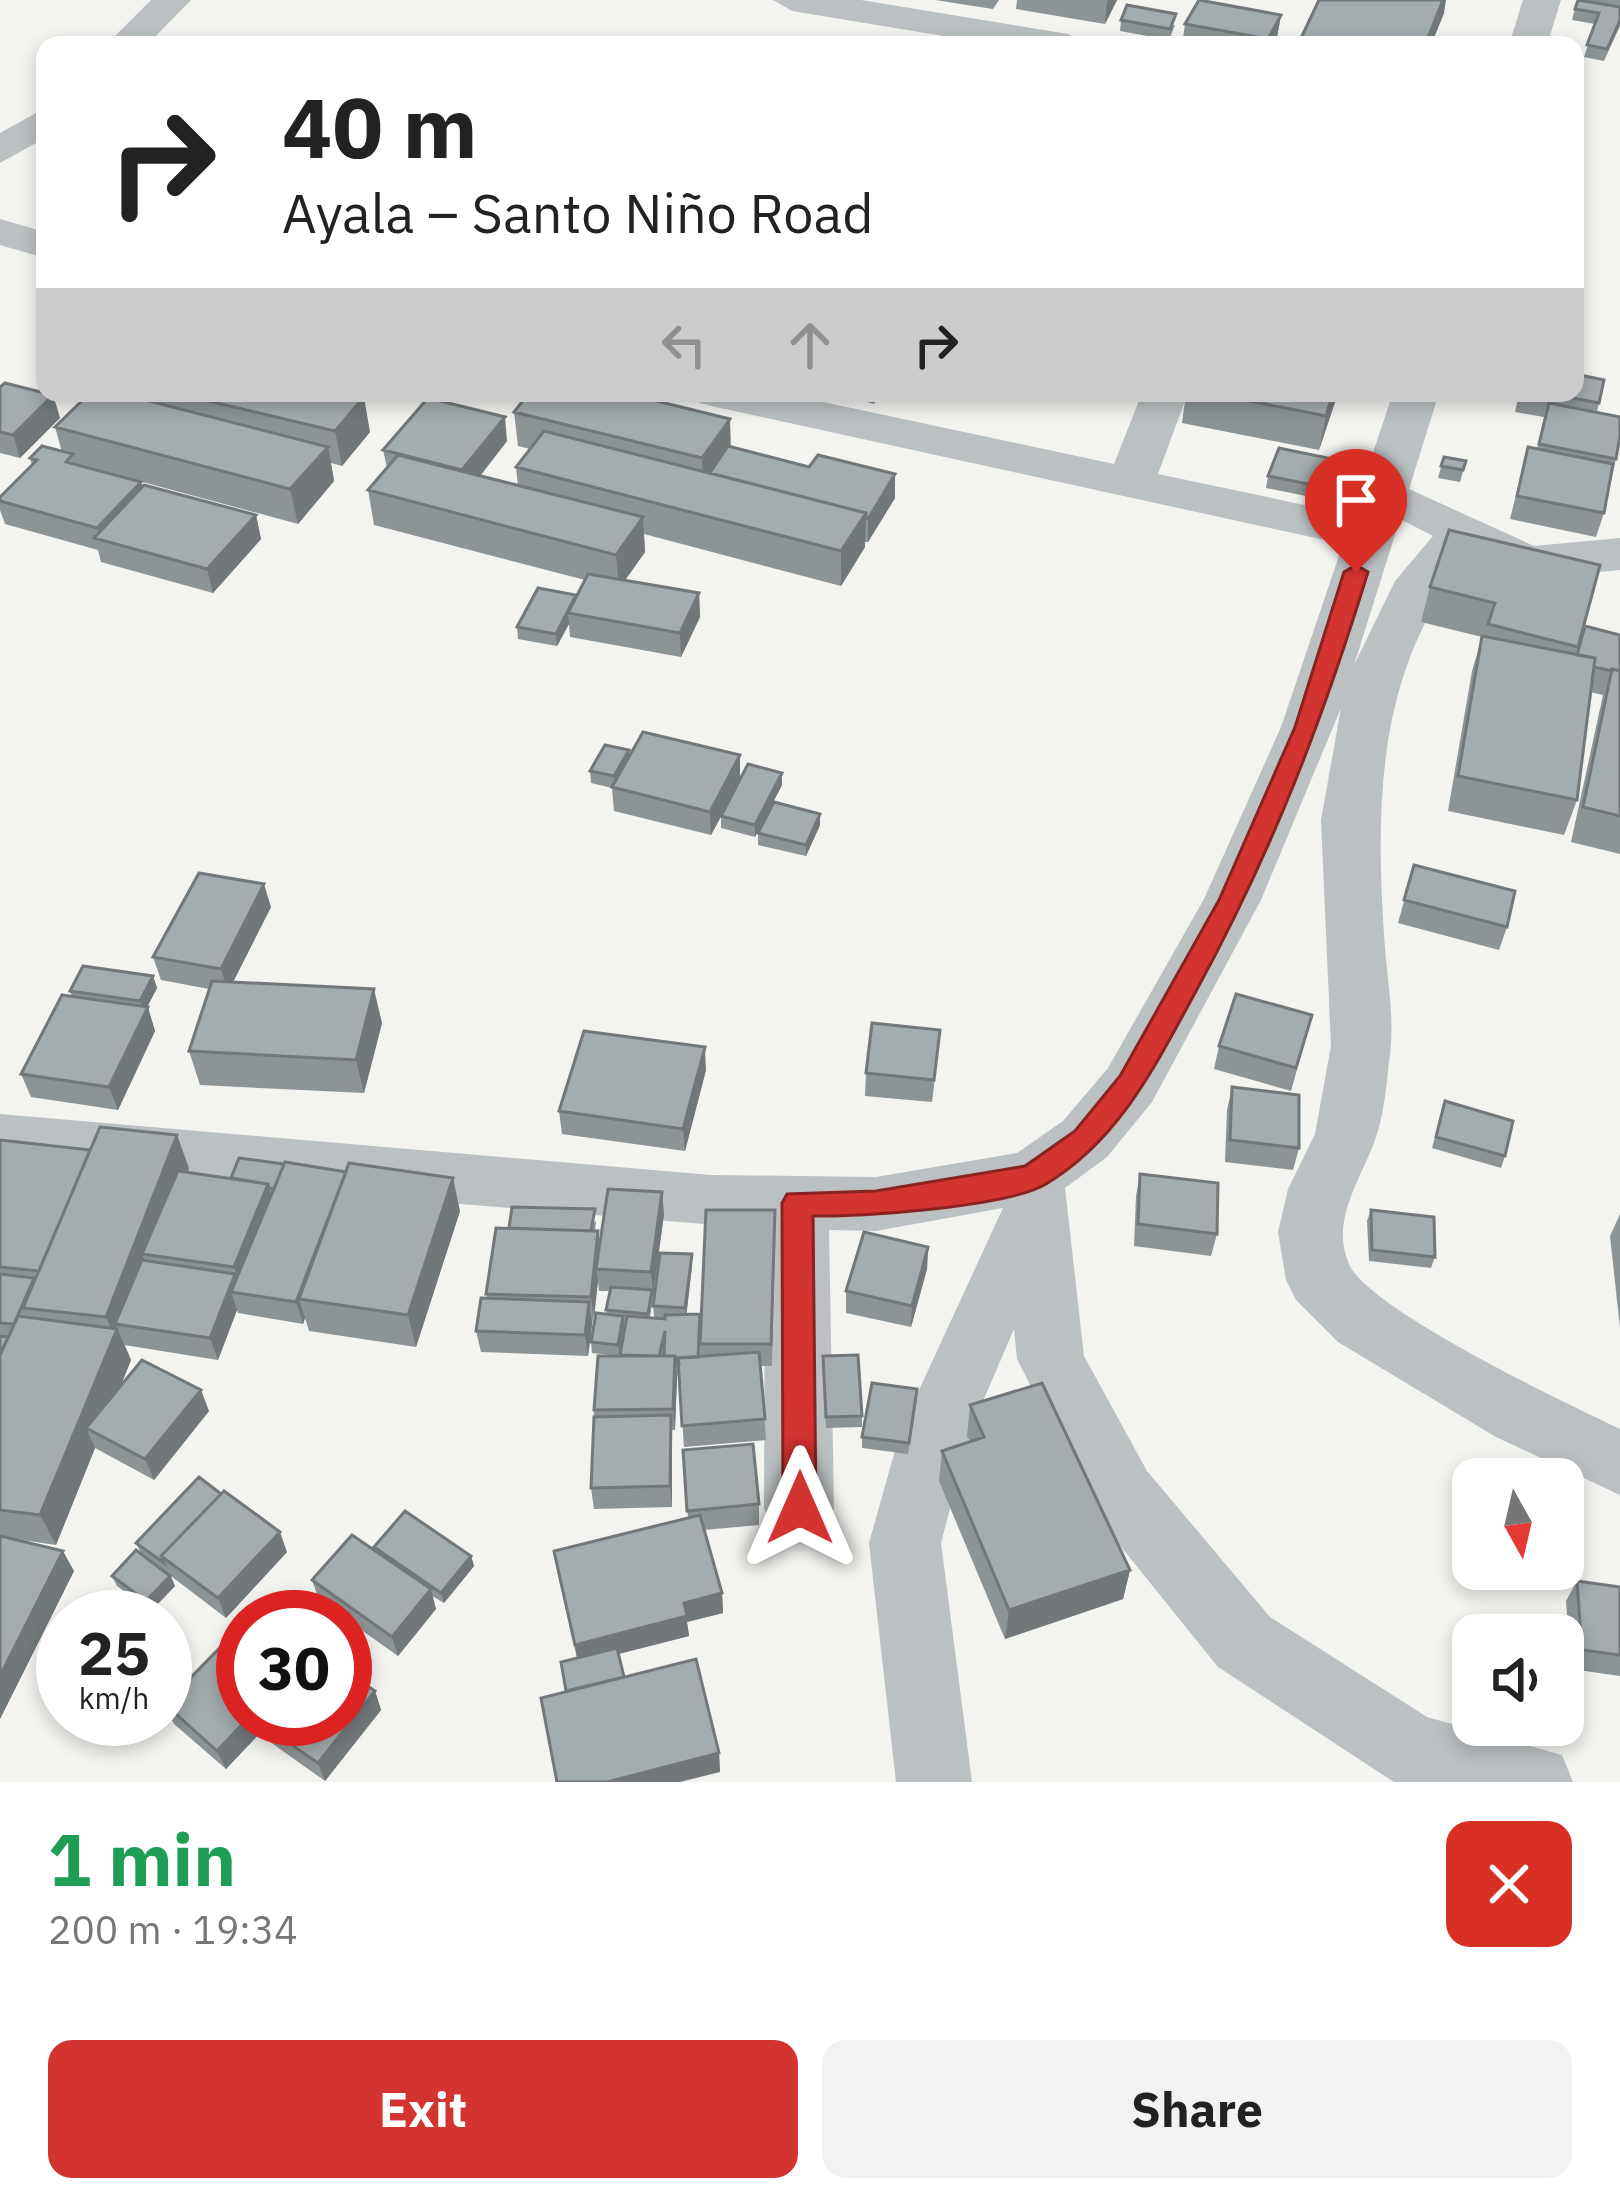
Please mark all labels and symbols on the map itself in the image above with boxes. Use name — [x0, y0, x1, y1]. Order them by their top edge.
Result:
pin — [1305, 449, 1407, 572]
position arrow — [737, 1445, 863, 1571]
north arrow — [1452, 1458, 1584, 1590]
speed limit sign: 30 — [216, 1590, 372, 1746]

